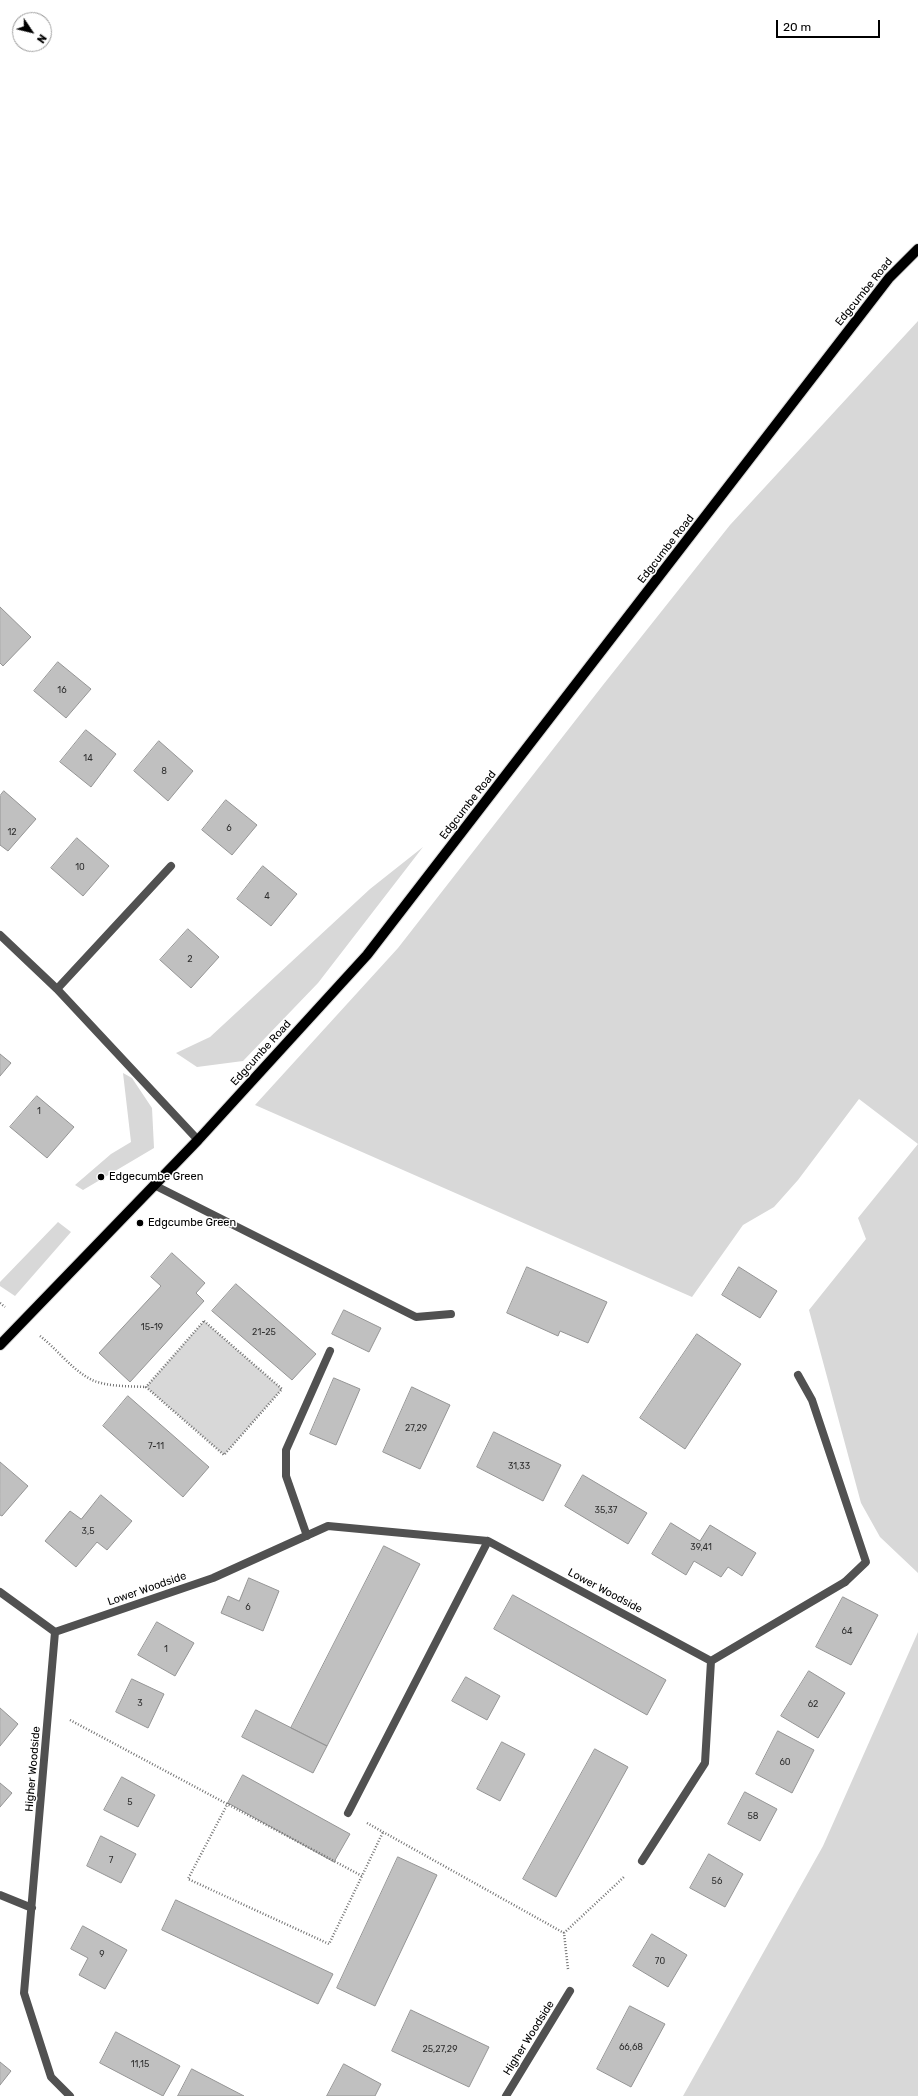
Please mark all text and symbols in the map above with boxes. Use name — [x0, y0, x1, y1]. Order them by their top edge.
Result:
north arrow — [12, 12, 52, 52]
scale bar — [778, 12, 882, 38]
text: 20 m — [783, 20, 811, 34]
text: N — [34, 32, 49, 46]
street label: Edgcumbe Road — [833, 255, 895, 329]
street label: Edgcumbe Road — [635, 512, 697, 586]
house number: 16 — [57, 685, 67, 695]
house number: 14 — [83, 753, 93, 763]
house number: 8 — [161, 766, 167, 776]
street label: Edgcumbe Road — [437, 768, 499, 842]
house number: 6 — [226, 823, 232, 833]
house number: 12 — [7, 827, 17, 837]
house number: 10 — [75, 862, 85, 872]
house number: 4 — [264, 891, 270, 901]
house number: 2 — [187, 954, 193, 964]
street label: Edgcumbe Road — [228, 1017, 294, 1089]
house number: 1 — [37, 1106, 41, 1116]
place label: Edgecumbe Green — [109, 1170, 203, 1184]
marker: Edgecumbe Green — [96, 1172, 106, 1182]
place label: Edgcumbe Green — [148, 1216, 236, 1230]
marker: Edgcumbe Green — [135, 1218, 145, 1228]
house number: 15-19 — [141, 1322, 163, 1332]
house number: 21-25 — [252, 1327, 276, 1337]
house number: 27,29 — [405, 1423, 427, 1433]
house number: 7-11 — [148, 1441, 164, 1451]
house number: 31,33 — [508, 1461, 530, 1471]
house number: 35,37 — [595, 1505, 617, 1515]
house number: 3,5 — [82, 1526, 94, 1536]
house number: 39,41 — [690, 1542, 712, 1552]
street label: Lower Woodside — [565, 1566, 645, 1616]
street label: Lower Woodside — [106, 1569, 188, 1609]
house number: 6 — [245, 1602, 251, 1612]
house number: 64 — [841, 1626, 853, 1636]
house number: 1 — [164, 1644, 168, 1654]
house number: 3 — [137, 1698, 143, 1708]
house number: 62 — [808, 1699, 818, 1709]
street label: Higher Woodside — [23, 1726, 43, 1812]
house number: 60 — [779, 1757, 791, 1767]
house number: 5 — [127, 1797, 133, 1807]
house number: 58 — [747, 1811, 759, 1821]
house number: 7 — [109, 1855, 113, 1865]
house number: 56 — [712, 1876, 722, 1886]
house number: 9 — [99, 1949, 105, 1959]
house number: 70 — [655, 1956, 665, 1966]
street label: Higher Woodside — [501, 1998, 557, 2078]
house number: 66,68 — [619, 2042, 643, 2052]
house number: 25,27,29 — [423, 2044, 457, 2054]
house number: 11,15 — [131, 2059, 149, 2069]

